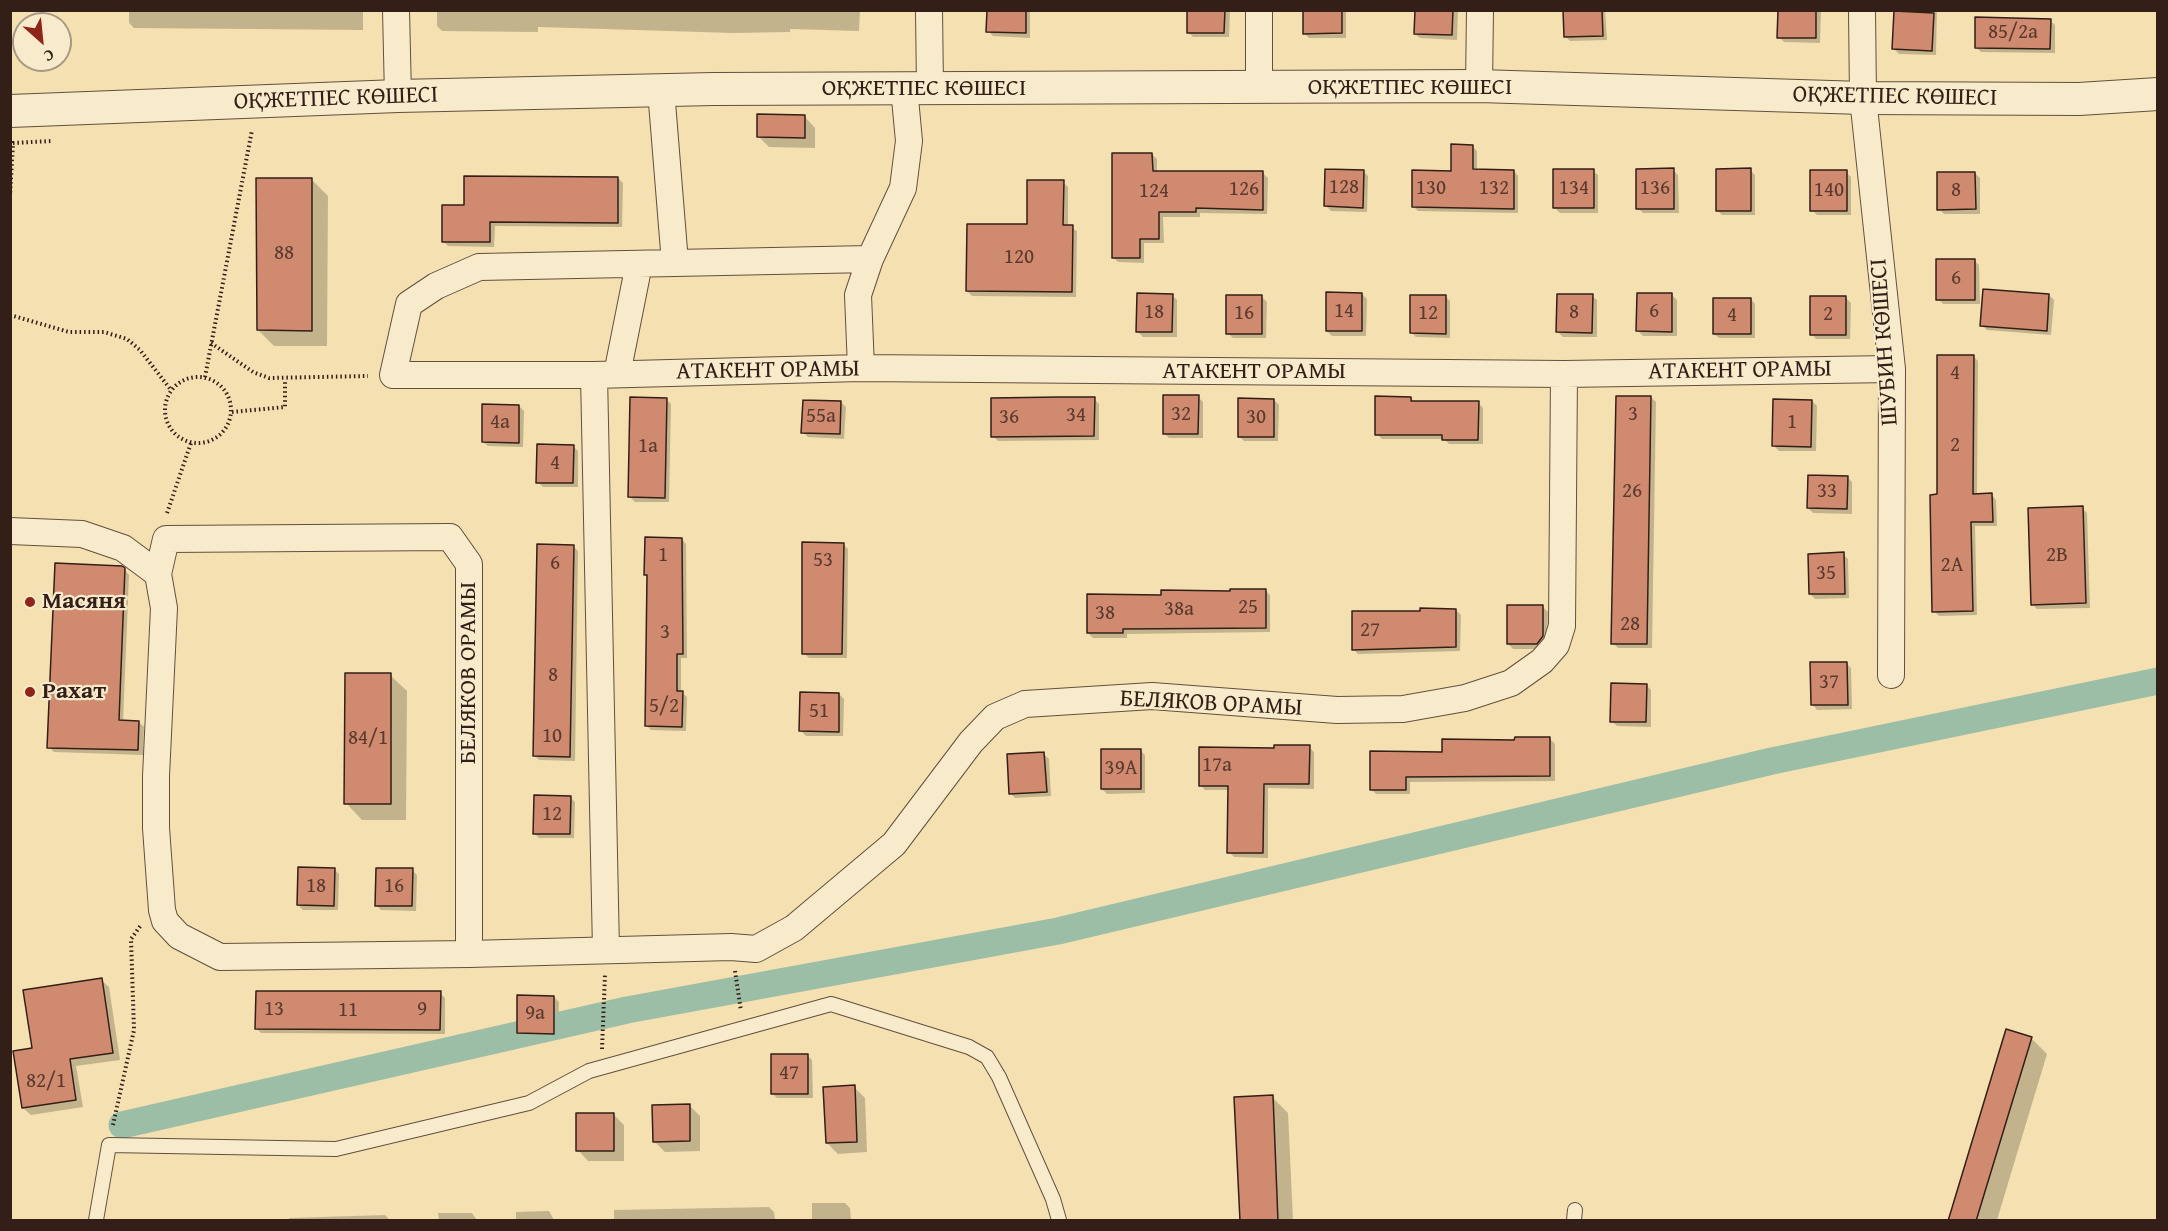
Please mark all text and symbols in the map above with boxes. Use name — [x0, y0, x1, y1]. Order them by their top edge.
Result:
north arrow — [12, 12, 72, 72]
house number: 85/2а — [1988, 20, 2038, 46]
text: С — [40, 44, 59, 69]
street label: ОҚЖЕТПЕС КӨШЕСІ — [1308, 74, 1512, 102]
street label: ОҚЖЕТПЕС КӨШЕСІ — [822, 75, 1026, 103]
street label: ОҚЖЕТПЕС КӨШЕСІ — [233, 81, 439, 117]
street label: ОҚЖЕТПЕС КӨШЕСІ — [1792, 81, 1998, 113]
house number: 128 — [1329, 175, 1359, 201]
house number: 130 — [1416, 176, 1446, 202]
house number: 132 — [1479, 176, 1509, 202]
house number: 134 — [1559, 176, 1589, 202]
house number: 136 — [1640, 176, 1670, 202]
house number: 126 — [1229, 177, 1259, 203]
house number: 140 — [1814, 178, 1844, 204]
house number: 8 — [1951, 178, 1961, 204]
house number: 124 — [1139, 179, 1169, 205]
house number: 88 — [274, 241, 294, 267]
house number: 120 — [1004, 245, 1034, 271]
street label: ШУБИН КӨШЕСІ — [1865, 257, 1905, 427]
house number: 6 — [1951, 266, 1961, 292]
house number: 14 — [1334, 299, 1354, 325]
house number: 6 — [1649, 299, 1659, 325]
house number: 18 — [1144, 300, 1164, 326]
house number: 8 — [1569, 300, 1579, 326]
house number: 16 — [1234, 301, 1254, 327]
house number: 12 — [1418, 301, 1438, 327]
house number: 2 — [1823, 302, 1833, 328]
house number: 4 — [1727, 303, 1737, 329]
street label: АТАКЕНТ ОРАМЫ — [676, 355, 860, 387]
street label: АТАКЕНТ ОРАМЫ — [1648, 355, 1832, 387]
street label: АТАКЕНТ ОРАМЫ — [1162, 358, 1346, 386]
house number: 4 — [1950, 361, 1960, 387]
house number: 32 — [1171, 402, 1191, 428]
house number: 3 — [1628, 402, 1638, 428]
house number: 34 — [1066, 403, 1086, 429]
house number: 55а — [806, 404, 836, 430]
house number: 36 — [999, 405, 1019, 431]
house number: 30 — [1246, 405, 1266, 431]
house number: 4а — [490, 410, 510, 436]
house number: 1 — [1787, 410, 1797, 436]
house number: 2 — [1950, 433, 1960, 459]
house number: 1а — [638, 434, 658, 460]
house number: 4 — [550, 451, 560, 477]
house number: 26 — [1622, 479, 1642, 505]
house number: 33 — [1817, 479, 1837, 505]
house number: 1 — [658, 543, 668, 569]
house number: 2В — [2046, 543, 2068, 569]
house number: 53 — [813, 548, 833, 574]
house number: 6 — [550, 551, 560, 577]
house number: 2А — [1941, 553, 1963, 579]
house number: 35 — [1816, 561, 1836, 587]
street label: БЕЛЯКОВ ОРАМЫ — [455, 582, 483, 764]
place label: Масяня — [42, 588, 126, 616]
marker: Масяня — [23, 595, 37, 609]
house number: 25 — [1238, 595, 1258, 621]
house number: 38а — [1164, 597, 1194, 623]
house number: 38 — [1095, 601, 1115, 627]
house number: 28 — [1620, 612, 1640, 638]
house number: 27 — [1360, 618, 1380, 644]
house number: 3 — [660, 620, 670, 646]
house number: 8 — [548, 663, 558, 689]
house number: 37 — [1819, 670, 1839, 696]
place label: Рахат — [42, 678, 106, 706]
marker: Рахат — [23, 685, 37, 699]
street label: БЕЛЯКОВ ОРАМЫ — [1119, 685, 1303, 723]
house number: 5/2 — [649, 694, 679, 720]
house number: 51 — [809, 699, 829, 725]
house number: 10 — [542, 724, 562, 750]
house number: 84/1 — [348, 726, 388, 752]
house number: 17а — [1202, 753, 1232, 779]
house number: 39А — [1105, 756, 1137, 782]
house number: 12 — [542, 802, 562, 828]
house number: 18 — [306, 874, 326, 900]
house number: 16 — [384, 874, 404, 900]
house number: 13 — [264, 997, 284, 1023]
house number: 9 — [417, 997, 427, 1023]
house number: 11 — [338, 998, 358, 1024]
house number: 9а — [525, 1001, 545, 1027]
house number: 47 — [779, 1061, 799, 1087]
house number: 82/1 — [26, 1069, 66, 1095]

